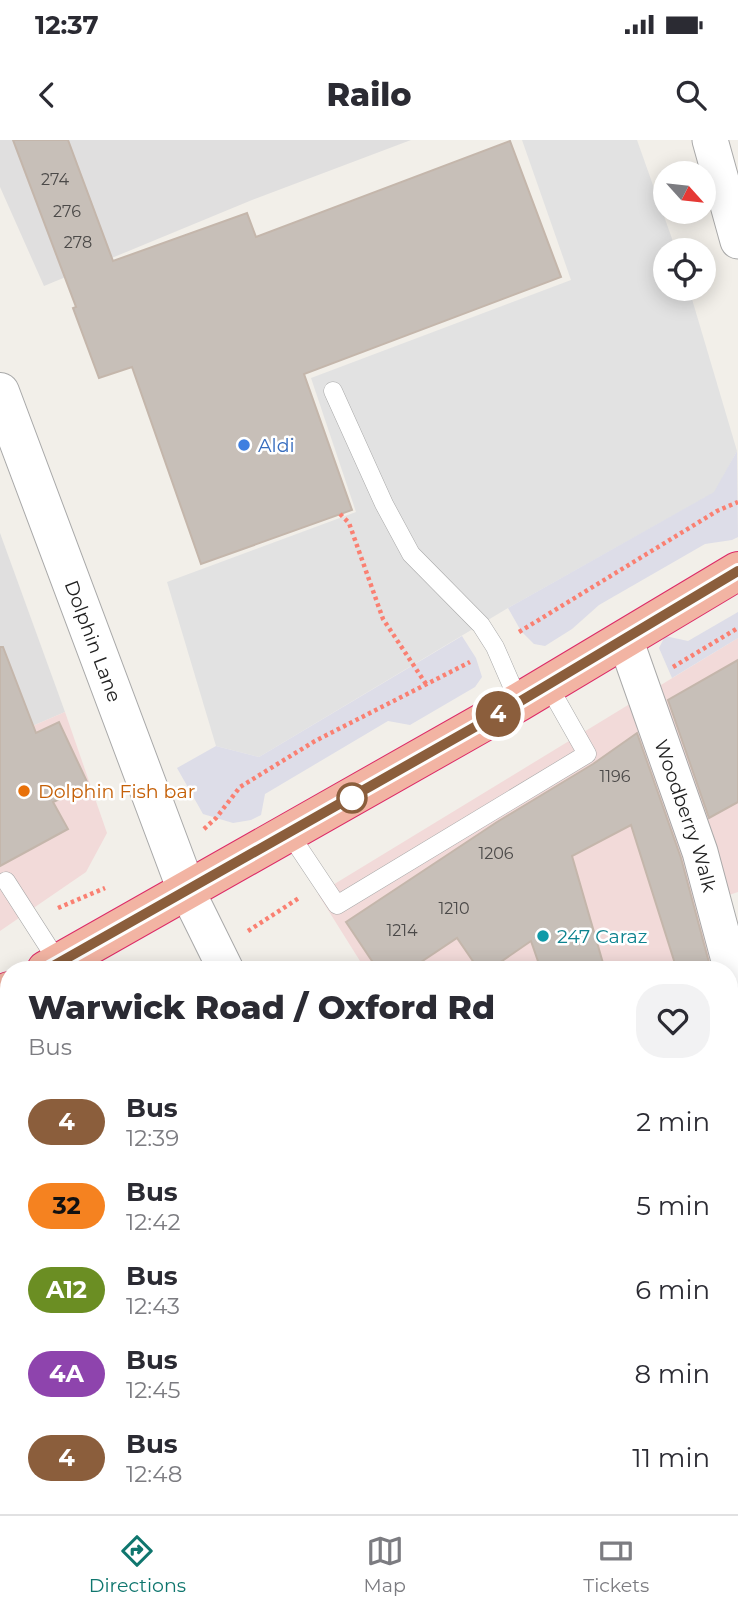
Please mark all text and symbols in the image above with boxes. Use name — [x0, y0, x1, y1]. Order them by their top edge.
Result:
text: 12:37 — [35, 9, 99, 41]
text: Railo — [327, 75, 411, 114]
icon: back — [28, 76, 66, 114]
icon: search — [672, 76, 710, 114]
north arrow — [653, 161, 716, 224]
map controls — [653, 161, 716, 301]
house number: 274 — [41, 170, 69, 189]
house number: 276 — [53, 202, 81, 221]
house number: 278 — [64, 233, 92, 252]
button: locate — [653, 238, 716, 301]
place label: Aldi — [258, 434, 295, 457]
marker: Aldi — [236, 437, 252, 453]
street label: Dolphin Lane — [60, 577, 127, 705]
line badge: 4 — [475, 691, 521, 737]
text: 4 — [490, 699, 506, 728]
street label: Woodberry Walk — [650, 736, 722, 895]
house number: 1196 — [599, 767, 631, 786]
place label: Dolphin Fish bar — [38, 780, 195, 803]
marker: Dolphin Fish bar — [16, 783, 32, 799]
unlabelled marker — [337, 783, 367, 813]
house number: 1206 — [478, 844, 514, 863]
house number: 1210 — [438, 899, 470, 918]
house number: 1214 — [386, 921, 418, 940]
place label: 247 Caraz — [557, 925, 647, 948]
marker: 247 Caraz — [535, 928, 551, 944]
button: heart — [636, 984, 710, 1058]
text: Warwick Road / Oxford Rd — [28, 987, 495, 1027]
text: Bus — [28, 1033, 72, 1061]
text: Bus — [126, 1092, 178, 1124]
text: 2 min — [636, 1106, 710, 1138]
text: 4 — [58, 1107, 75, 1136]
text: 12:39 — [126, 1124, 179, 1152]
text: Bus — [126, 1176, 178, 1208]
text: 5 min — [636, 1190, 710, 1222]
text: 32 — [52, 1191, 81, 1220]
text: 12:42 — [126, 1208, 180, 1236]
text: Bus — [126, 1260, 178, 1292]
text: 6 min — [635, 1274, 710, 1306]
text: A12 — [46, 1275, 87, 1304]
text: 12:43 — [126, 1292, 180, 1320]
text: Bus — [126, 1344, 178, 1376]
text: 8 min — [634, 1358, 710, 1390]
text: 4A — [49, 1359, 84, 1388]
text: 12:45 — [126, 1376, 180, 1404]
text: Bus — [126, 1428, 178, 1460]
text: 11 min — [632, 1442, 710, 1474]
text: 4 — [58, 1443, 75, 1472]
text: 12:48 — [126, 1460, 182, 1488]
tab: Directions — [89, 1532, 186, 1597]
tab: Map — [364, 1532, 406, 1597]
tab: Tickets — [583, 1532, 649, 1597]

